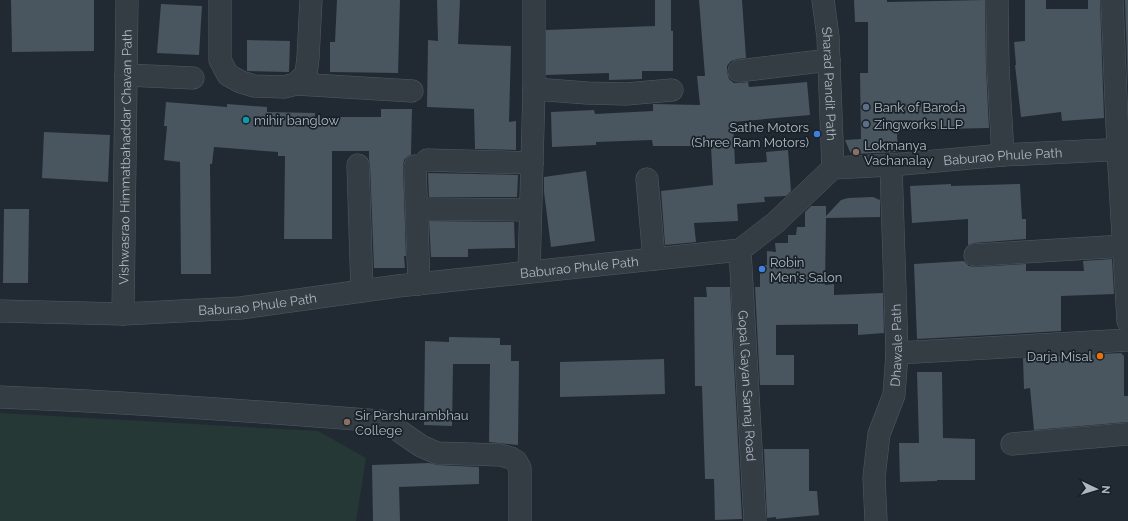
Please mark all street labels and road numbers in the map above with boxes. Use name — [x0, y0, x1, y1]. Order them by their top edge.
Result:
street label: Sharad Pandit Path — [819, 26, 839, 141]
street label: Vishwasrao Himmatbahaddar Chavan Path — [116, 29, 134, 285]
street label: Baburao Phule Path — [943, 145, 1063, 168]
street label: Baburao Phule Path — [519, 253, 639, 281]
street label: Baburao Phule Path — [198, 290, 318, 318]
street label: Dhawale Path — [887, 304, 905, 387]
street label: Gopal Gayan Samaj Road — [736, 310, 759, 462]

